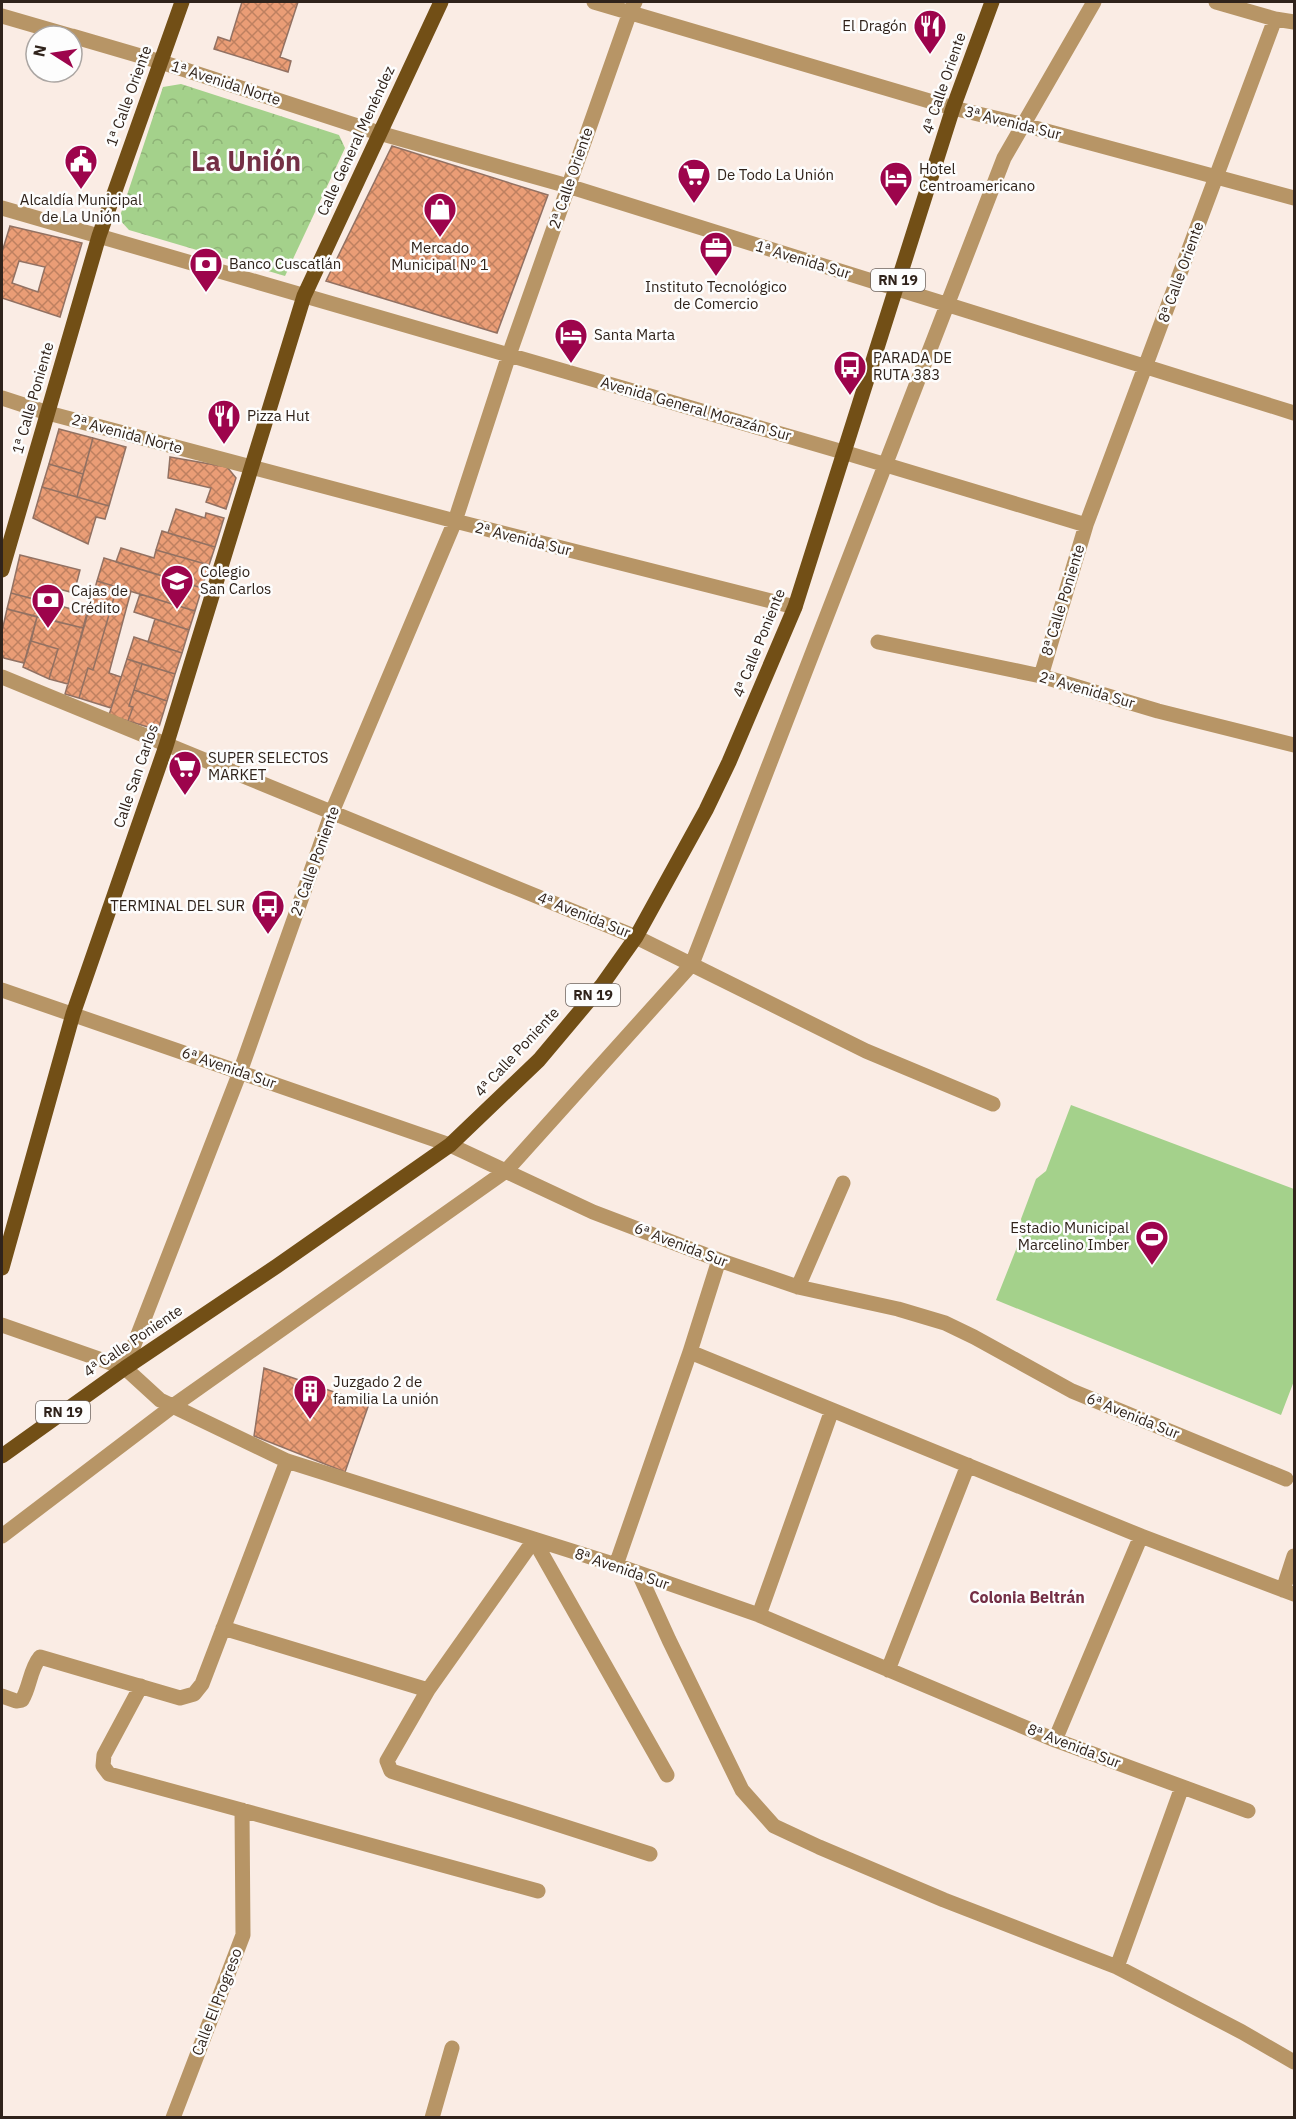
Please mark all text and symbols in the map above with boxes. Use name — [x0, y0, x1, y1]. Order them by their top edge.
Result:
restaurant icon: El Dragón — [912, 8, 948, 55]
place label: El Dragón — [842, 16, 907, 35]
north arrow — [24, 24, 84, 84]
street label: 4ª Calle Oriente — [917, 30, 970, 136]
text: N — [28, 43, 50, 59]
street label: 1ª Calle Oriente — [102, 43, 156, 149]
street label: 1ª Avenida Norte — [169, 56, 283, 109]
street label: Calle General Menéndez — [312, 63, 399, 219]
street label: 3ª Avenida Sur — [963, 101, 1064, 144]
street label: 2ª Calle Oriente — [544, 125, 597, 231]
public building icon: Alcaldía Municipal de La Unión — [63, 143, 99, 190]
district label: La Unión — [191, 143, 301, 178]
supermarket icon: De Todo La Unión — [676, 157, 712, 204]
place label: Hotel Centroamericano — [919, 159, 1035, 195]
hotel icon: Hotel Centroamericano — [878, 160, 914, 207]
place label: De Todo La Unión — [717, 165, 834, 184]
place label: Alcaldía Municipal de La Unión — [20, 190, 142, 226]
shop icon: Mercado Municipal Nº 1 — [422, 191, 458, 238]
street label: 8ª Calle Oriente — [1154, 219, 1208, 325]
office icon: Instituto Tecnológico de Comercio — [698, 230, 734, 277]
street label: 1ª Avenida Sur — [753, 236, 854, 283]
place label: Mercado Municipal Nº 1 — [391, 238, 489, 274]
bank icon: Banco Cuscatlán — [188, 246, 224, 293]
place label: Banco Cuscatlán — [229, 254, 341, 273]
road number: RN 19 — [871, 269, 925, 291]
place label: Instituto Tecnológico de Comercio — [645, 277, 787, 313]
hotel icon: Santa Marta — [553, 317, 589, 364]
place label: Santa Marta — [594, 325, 675, 344]
street label: 1ª Calle Poniente — [7, 340, 58, 456]
place label: PARADA DE RUTA 383 — [873, 348, 952, 384]
bus stop icon: PARADA DE RUTA 383 — [832, 349, 868, 396]
street label: Avenida General Morazán Sur — [599, 372, 794, 445]
restaurant icon: Pizza Hut — [206, 398, 242, 445]
place label: Pizza Hut — [247, 406, 310, 425]
street label: 2ª Avenida Norte — [70, 410, 185, 457]
street label: 2ª Avenida Sur — [473, 517, 574, 560]
street label: 8ª Calle Poniente — [1037, 542, 1088, 658]
place label: Colegio San Carlos — [200, 562, 271, 598]
school or university icon: Colegio San Carlos — [159, 563, 195, 610]
place label: Cajas de Crédito — [71, 581, 128, 617]
bank icon: Cajas de Crédito — [30, 582, 66, 629]
street label: 4ª Calle Poniente — [728, 586, 789, 700]
street label: 2ª Avenida Sur — [1037, 667, 1138, 712]
street label: Calle San Carlos — [109, 721, 162, 830]
place label: SUPER SELECTOS MARKET — [208, 748, 329, 784]
supermarket icon: SUPER SELECTOS MARKET — [167, 749, 203, 796]
street label: 2ª Calle Poniente — [286, 803, 343, 918]
street label: 4ª Avenida Sur — [535, 887, 634, 942]
bus stop icon: TERMINAL DEL SUR — [250, 888, 286, 935]
place label: TERMINAL DEL SUR — [110, 896, 245, 915]
road number: RN 19 — [566, 984, 620, 1006]
street label: 4ª Calle Poniente — [470, 1003, 563, 1100]
street label: 6ª Avenida Sur — [179, 1042, 279, 1093]
street label: 6ª Avenida Sur — [632, 1218, 731, 1271]
place label: Estadio Municipal Marcelino Imber — [1010, 1218, 1129, 1254]
sports icon: Estadio Municipal Marcelino Imber — [1134, 1219, 1170, 1266]
street label: 4ª Calle Poniente — [80, 1300, 186, 1381]
place label: Juzgado 2 de familia La unión — [333, 1372, 439, 1408]
building icon: Juzgado 2 de familia La unión — [292, 1373, 328, 1420]
street label: 6ª Avenida Sur — [1084, 1388, 1183, 1443]
road number: RN 19 — [36, 1401, 90, 1423]
street label: 8ª Avenida Sur — [572, 1543, 672, 1594]
district label: Colonia Beltrán — [969, 1587, 1085, 1607]
street label: 8ª Avenida Sur — [1025, 1719, 1124, 1772]
street label: Calle El Progreso — [187, 1945, 246, 2058]

